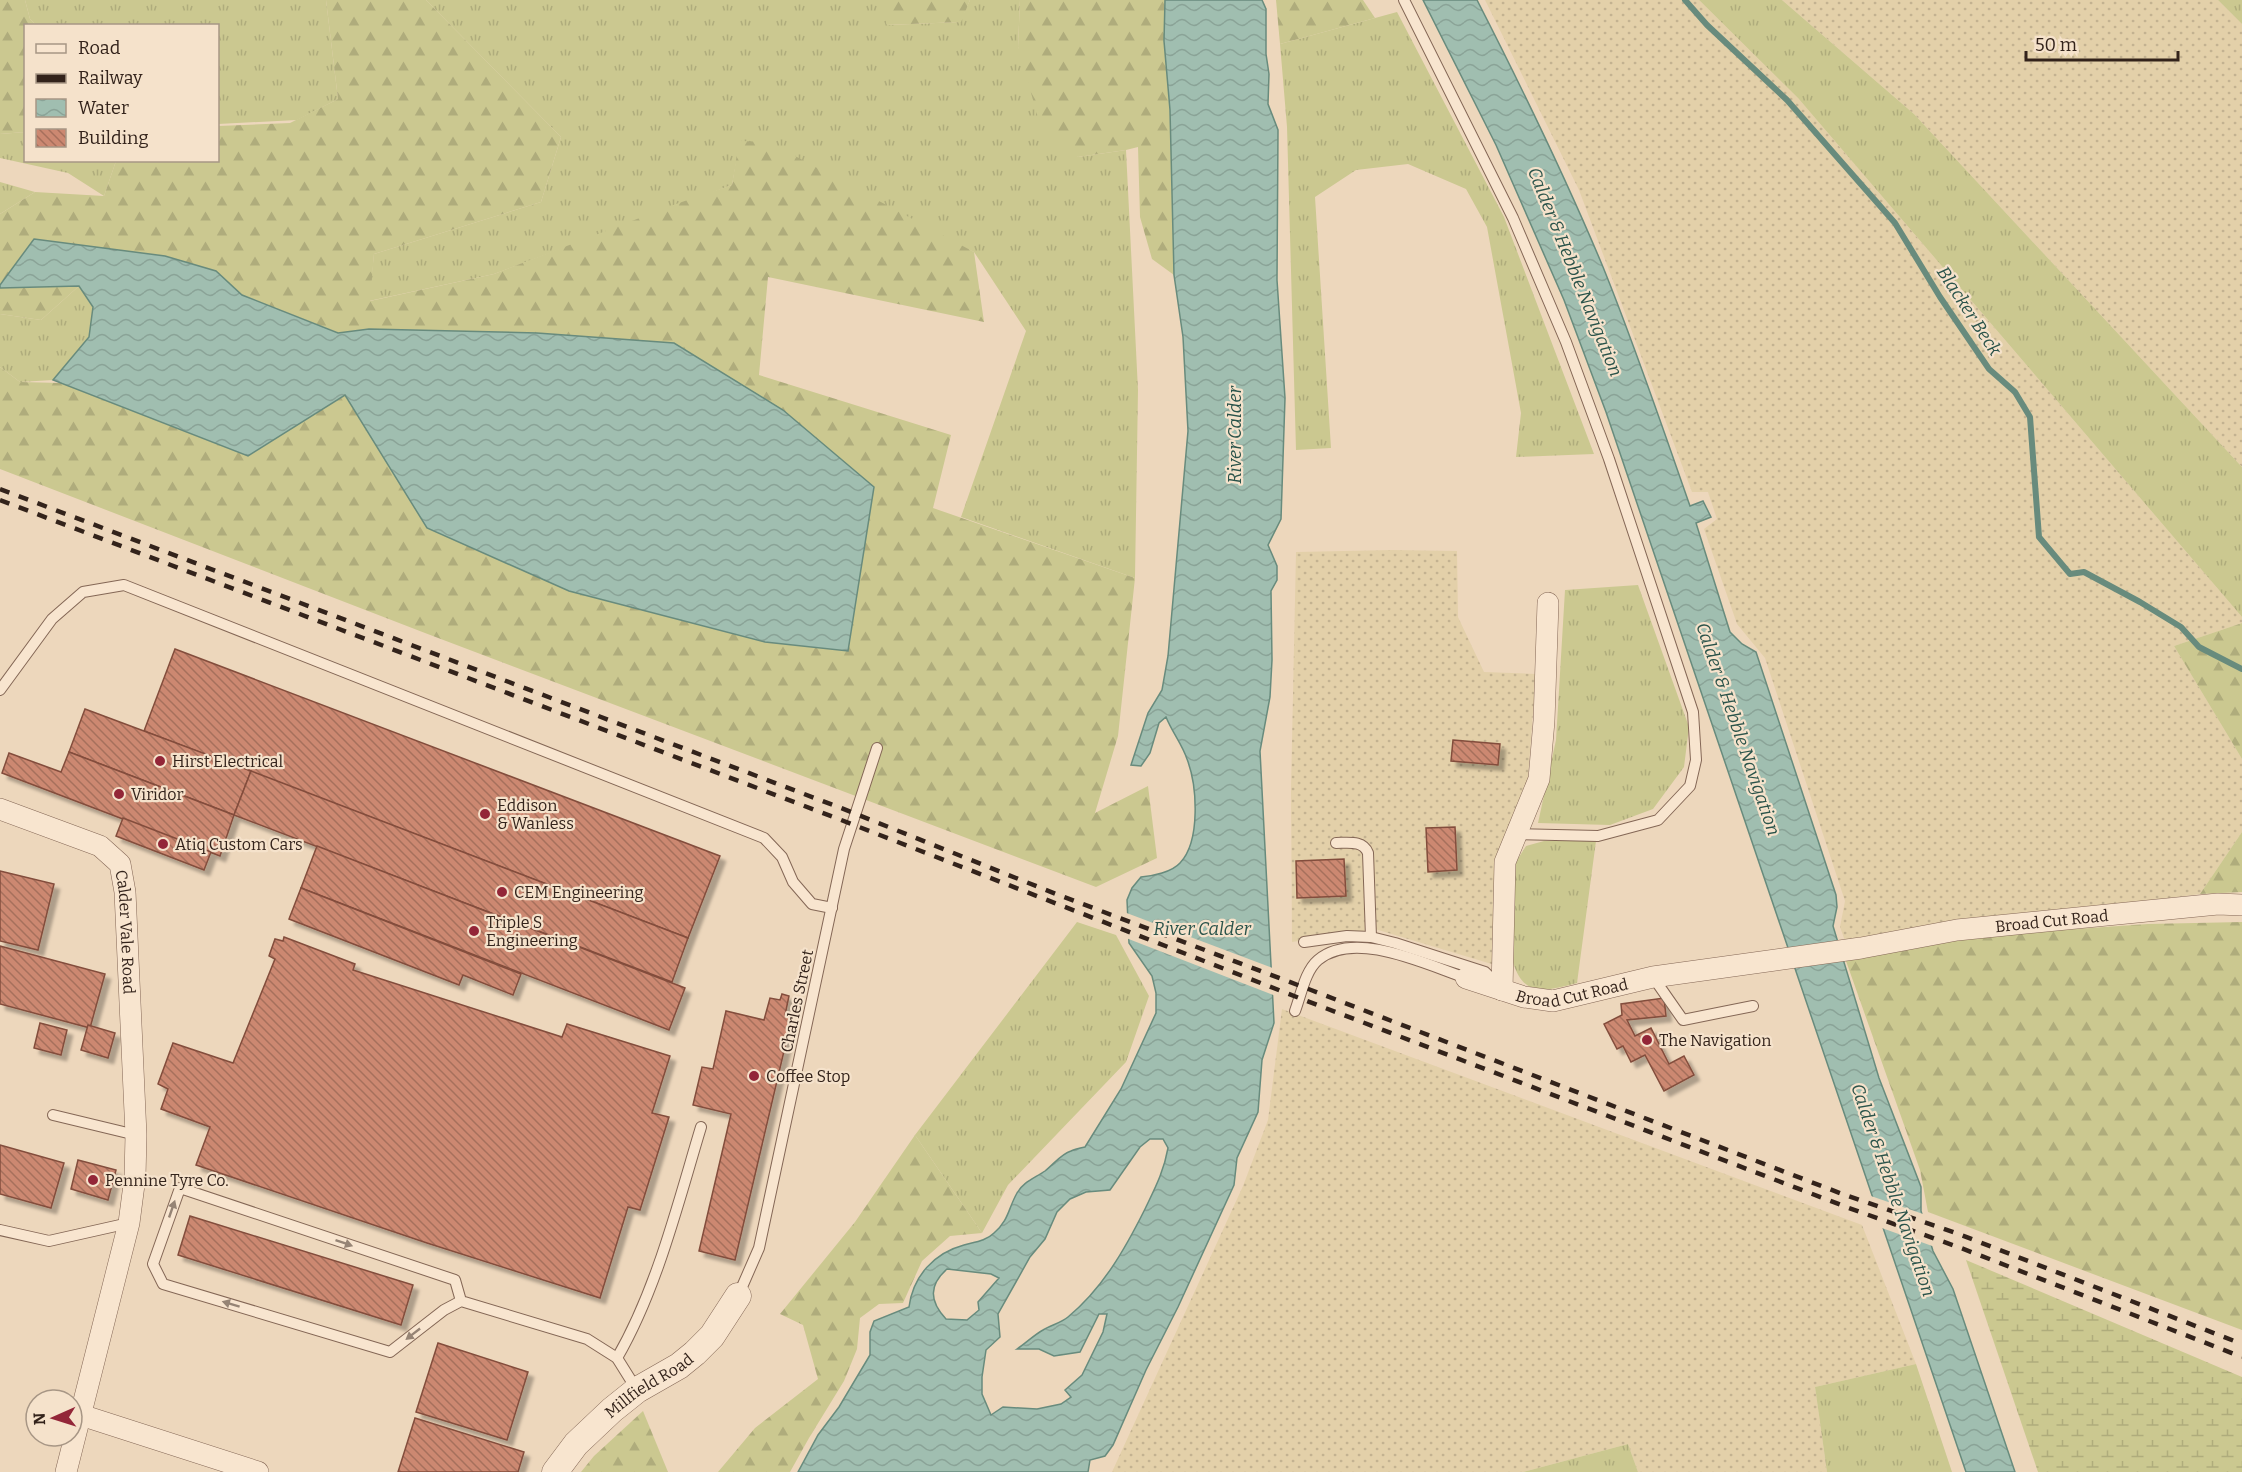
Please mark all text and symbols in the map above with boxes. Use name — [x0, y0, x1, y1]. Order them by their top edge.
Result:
legend — [24, 24, 219, 162]
scale bar — [2026, 24, 2178, 62]
text: 50 m — [2035, 34, 2077, 56]
text: Road — [78, 37, 121, 59]
text: Railway — [78, 67, 143, 89]
text: Water — [78, 97, 129, 119]
text: Building — [78, 127, 149, 149]
water label: Calder & Hebble Navigation — [1523, 164, 1627, 380]
water label: Blacker Beck — [1932, 262, 2006, 360]
water label: River Calder — [1224, 386, 1246, 484]
water label: Calder & Hebble Navigation — [1691, 620, 1785, 838]
place label: Hirst Electrical — [172, 752, 283, 771]
marker: Hirst Electrical — [153, 754, 167, 768]
place label: Viridor — [131, 785, 184, 804]
marker: Viridor — [112, 787, 126, 801]
place label: Eddison & Wanless — [497, 796, 574, 833]
marker: Eddison & Wanless — [478, 807, 492, 821]
place label: Atiq Custom Cars — [175, 835, 303, 854]
marker: Atiq Custom Cars — [156, 837, 170, 851]
street label: Calder Vale Road — [112, 868, 139, 995]
place label: CEM Engineering — [514, 883, 644, 902]
marker: CEM Engineering — [495, 885, 509, 899]
street label: Broad Cut Road — [1994, 905, 2110, 936]
place label: Triple S Engineering — [486, 913, 578, 950]
water label: River Calder — [1153, 918, 1251, 940]
marker: Triple S Engineering — [467, 924, 481, 938]
street label: Charles Street — [777, 948, 817, 1054]
street label: Broad Cut Road — [1513, 974, 1630, 1011]
place label: The Navigation — [1659, 1031, 1771, 1050]
marker: The Navigation — [1640, 1033, 1654, 1047]
place label: Coffee Stop — [766, 1067, 850, 1086]
marker: Coffee Stop — [747, 1069, 761, 1083]
water label: Calder & Hebble Navigation — [1846, 1081, 1940, 1299]
place label: Pennine Tyre Co. — [105, 1171, 229, 1190]
marker: Pennine Tyre Co. — [86, 1173, 100, 1187]
one-way arrow — [168, 1200, 178, 1218]
one-way arrow — [335, 1238, 353, 1248]
one-way arrow — [222, 1299, 240, 1308]
one-way arrow — [405, 1328, 421, 1340]
street label: Millfield Road — [601, 1349, 697, 1422]
north arrow — [24, 1388, 84, 1448]
text: N — [30, 1412, 49, 1425]

